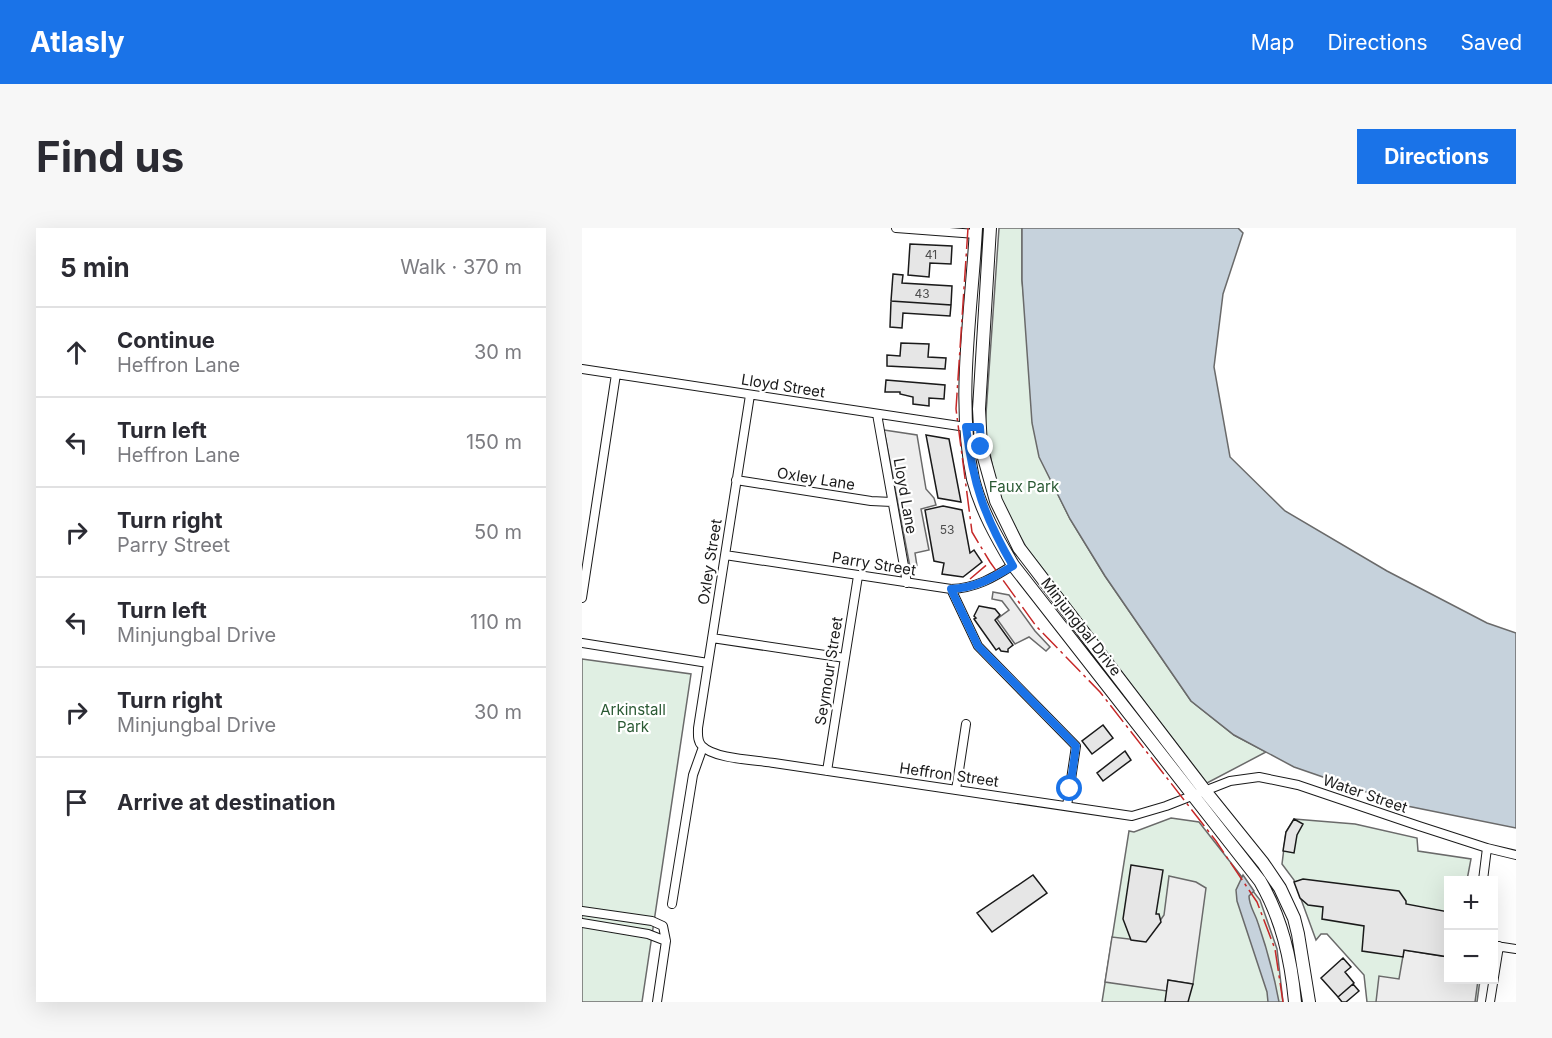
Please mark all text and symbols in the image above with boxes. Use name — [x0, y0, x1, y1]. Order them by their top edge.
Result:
text: Atlasly — [30, 25, 125, 59]
text: Map — [1251, 30, 1294, 55]
text: Directions — [1327, 30, 1428, 55]
text: Saved — [1461, 30, 1522, 55]
button: Directions — [1357, 129, 1516, 184]
text: Find us — [36, 131, 184, 182]
house number: 41 — [925, 247, 937, 262]
text: 5 min — [60, 252, 130, 283]
text: Walk · 370 m — [400, 255, 522, 279]
house number: 43 — [914, 286, 930, 301]
text: Continue — [117, 327, 215, 353]
icon: ahead — [60, 336, 93, 369]
text: 30 m — [474, 340, 522, 364]
text: Heffron Lane — [117, 353, 240, 377]
street label: Lloyd Street — [740, 369, 826, 402]
text: Turn left — [117, 417, 207, 443]
icon: left — [60, 426, 93, 459]
text: 150 m — [466, 430, 522, 454]
route end — [967, 433, 993, 459]
text: Heffron Lane — [117, 443, 240, 467]
street label: Lloyd Lane — [889, 456, 922, 535]
street label: Oxley Lane — [776, 463, 857, 494]
park label: Faux Park — [989, 477, 1060, 496]
text: Turn right — [117, 507, 223, 533]
icon: right — [60, 516, 93, 549]
street label: Oxley Street — [693, 518, 726, 606]
text: 50 m — [474, 520, 522, 544]
house number: 53 — [940, 522, 954, 537]
text: Parry Street — [117, 533, 230, 557]
street label: Parry Street — [831, 547, 918, 580]
street label: Minjungbal Drive — [1037, 574, 1126, 680]
text: Turn left — [117, 597, 207, 623]
icon: left — [60, 606, 93, 639]
text: 110 m — [470, 610, 522, 634]
street label: Seymour Street — [811, 615, 846, 727]
text: Minjungbal Drive — [117, 623, 276, 647]
text: Turn right — [117, 687, 223, 713]
icon: right — [60, 696, 93, 729]
text: 30 m — [474, 700, 522, 724]
park label: Arkinstall Park — [600, 700, 666, 736]
text: Minjungbal Drive — [117, 713, 276, 737]
street label: Heffron Street — [898, 758, 1000, 791]
street label: Water Street — [1320, 770, 1410, 817]
route start — [1056, 775, 1082, 801]
icon: arrive — [60, 786, 93, 819]
text: Arrive at destination — [117, 789, 336, 815]
map controls — [1444, 876, 1498, 984]
button: + — [1444, 876, 1498, 930]
button: − — [1444, 930, 1498, 984]

